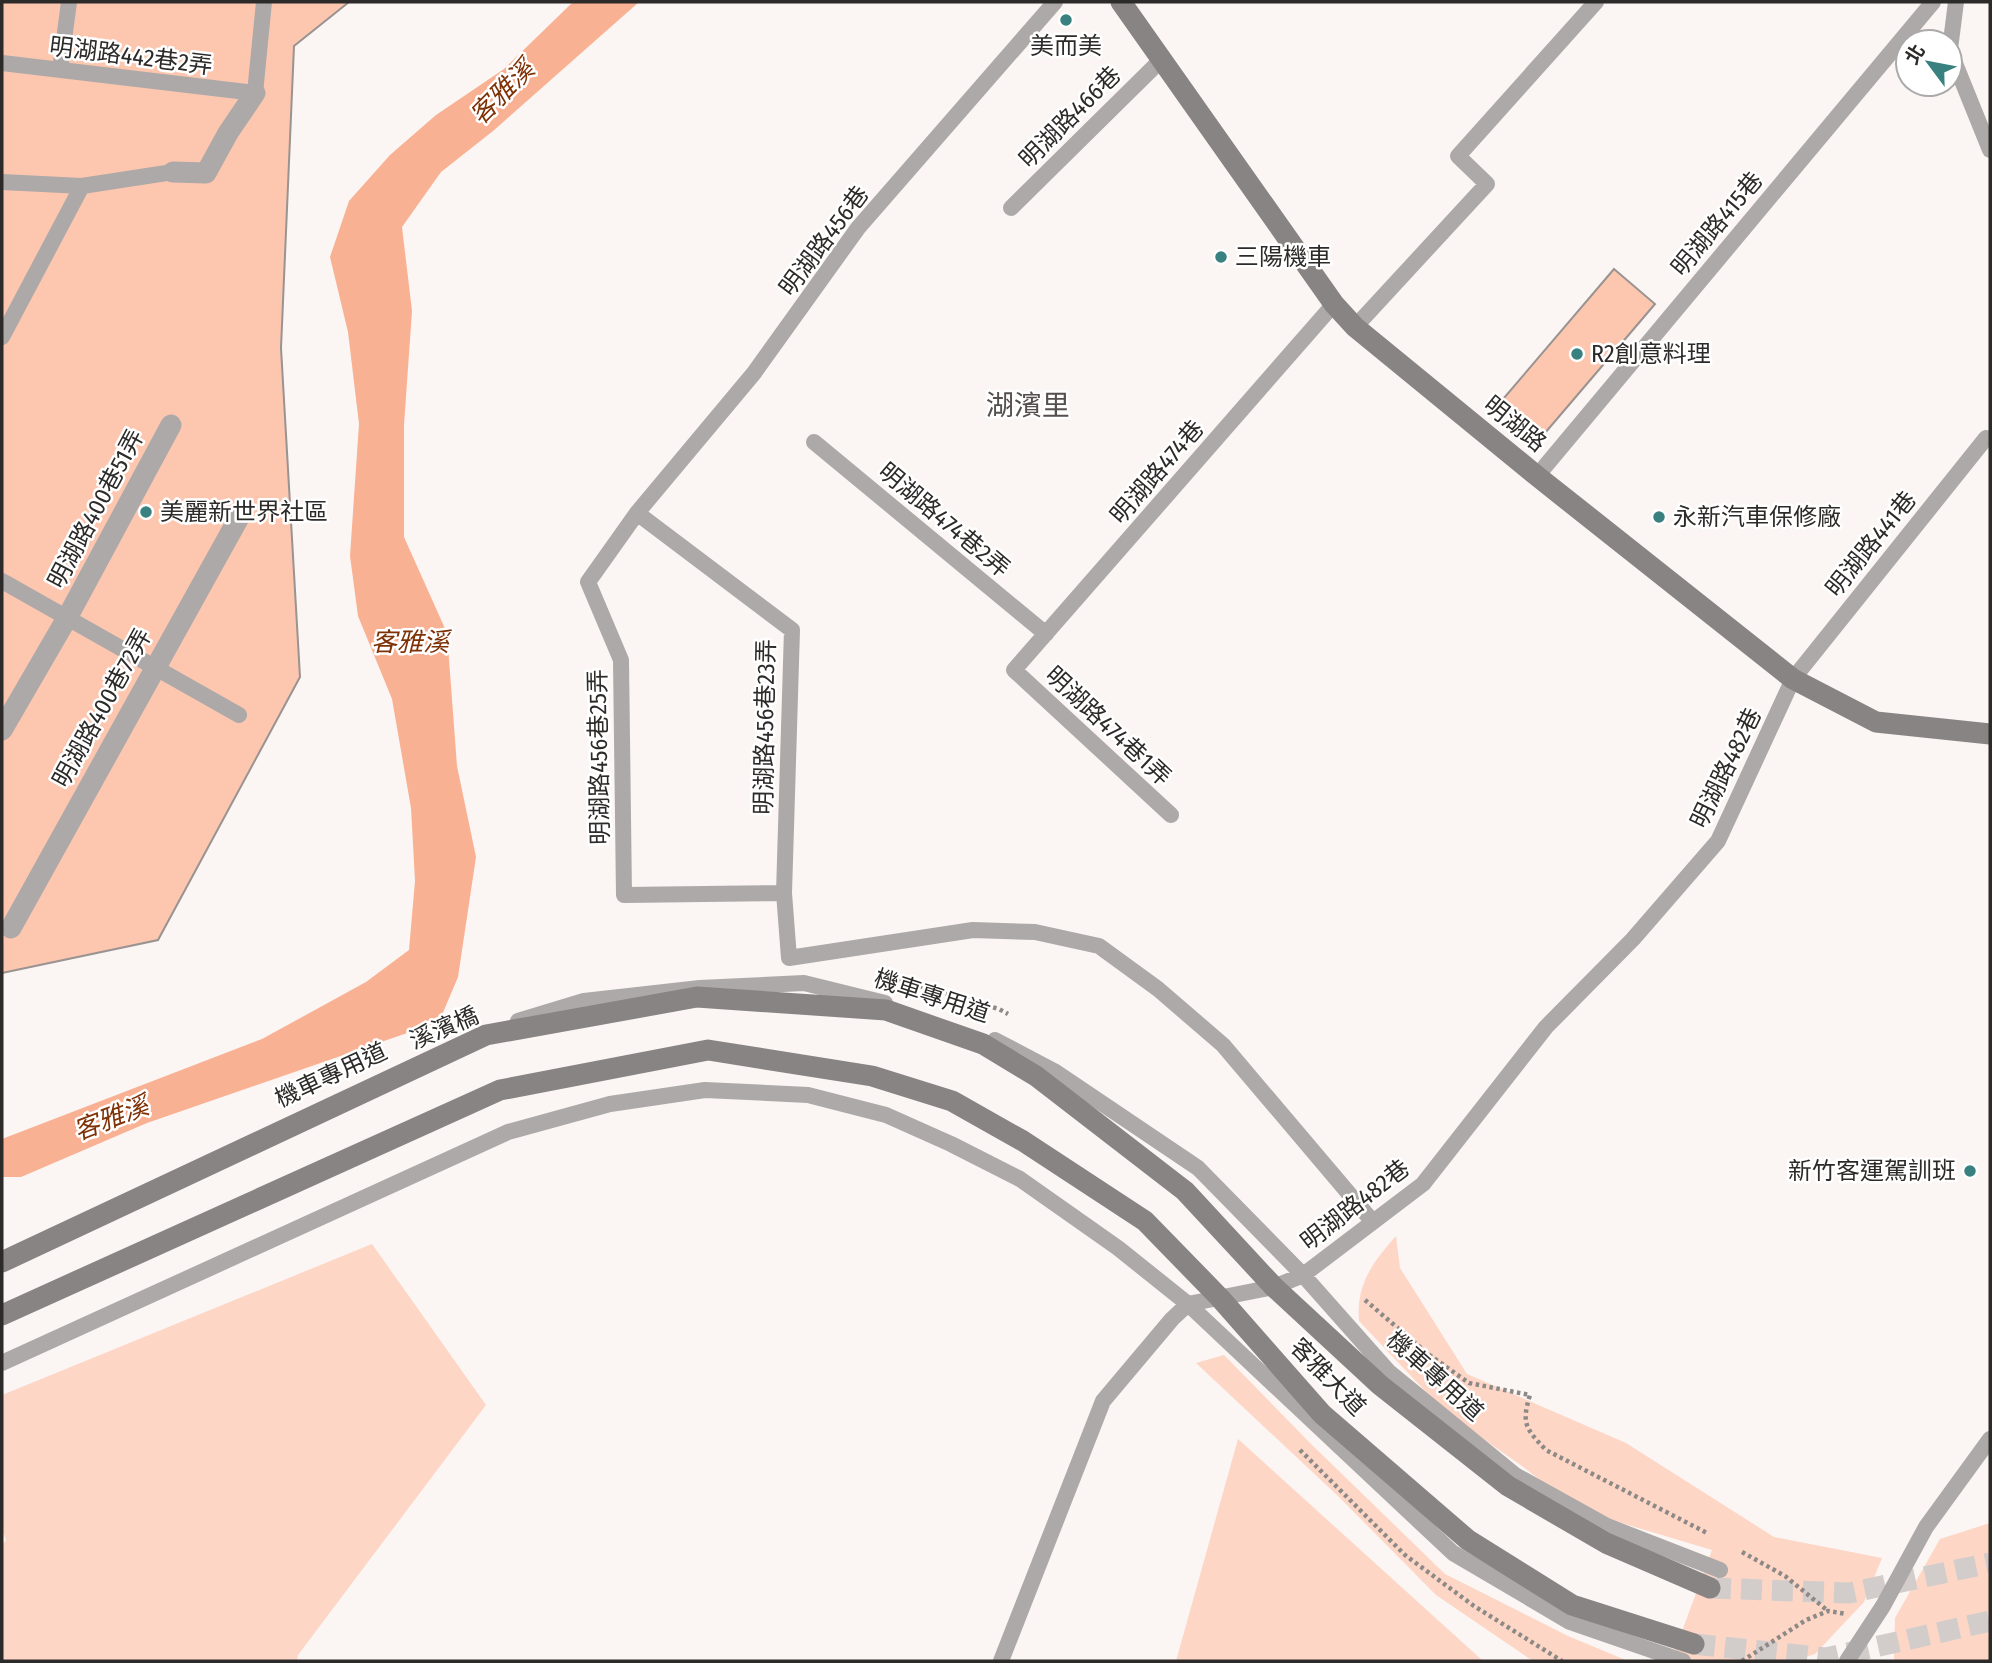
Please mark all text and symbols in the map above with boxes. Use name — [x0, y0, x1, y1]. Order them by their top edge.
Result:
marker: 美而美 — [1058, 12, 1074, 28]
north arrow — [1894, 28, 1964, 98]
street label: 明湖路442巷2弄 — [48, 32, 214, 80]
place label: 美而美 — [1030, 32, 1102, 60]
text: 北 — [1900, 40, 1930, 68]
water label: 客雅溪 — [464, 51, 544, 131]
street label: 明湖路466巷 — [1014, 61, 1126, 173]
street label: 明湖路415巷 — [1666, 166, 1768, 282]
street label: 明湖路456巷 — [774, 181, 874, 301]
place label: 三陽機車 — [1235, 243, 1331, 271]
marker: 三陽機車 — [1213, 249, 1229, 265]
place label: R2創意料理 — [1591, 340, 1711, 368]
marker: R2創意料理 — [1569, 346, 1585, 362]
district label: 湖濱里 — [986, 389, 1070, 422]
street label: 明湖路 — [1478, 390, 1552, 458]
street label: 明湖路474巷 — [1105, 415, 1209, 529]
street label: 明湖路400巷51弄 — [42, 425, 150, 593]
street label: 明湖路474巷2弄 — [873, 457, 1015, 583]
street label: 明湖路441巷 — [1820, 486, 1922, 602]
place label: 美麗新世界社區 — [160, 498, 328, 526]
place label: 永新汽車保修廠 — [1673, 503, 1841, 531]
marker: 美麗新世界社區 — [138, 504, 154, 520]
marker: 永新汽車保修廠 — [1651, 509, 1667, 525]
street label: 明湖路400巷72弄 — [47, 624, 157, 792]
water label: 客雅溪 — [371, 627, 453, 658]
street label: 明湖路456巷23弄 — [749, 639, 781, 815]
street label: 明湖路474巷1弄 — [1040, 661, 1176, 791]
street label: 明湖路456巷25弄 — [583, 669, 615, 845]
street label: 明湖路482巷 — [1685, 703, 1767, 833]
street label: 機車專用道 — [871, 964, 993, 1028]
street label: 溪濱橋 — [405, 1001, 483, 1055]
street label: 機車專用道 — [271, 1037, 391, 1113]
water label: 客雅溪 — [69, 1089, 157, 1147]
street label: 明湖路482巷 — [1295, 1154, 1415, 1256]
place label: 新竹客運駕訓班 — [1788, 1157, 1956, 1185]
marker: 新竹客運駕訓班 — [1962, 1163, 1978, 1179]
street label: 機車專用道 — [1381, 1325, 1489, 1427]
street label: 客雅大道 — [1285, 1333, 1371, 1421]

